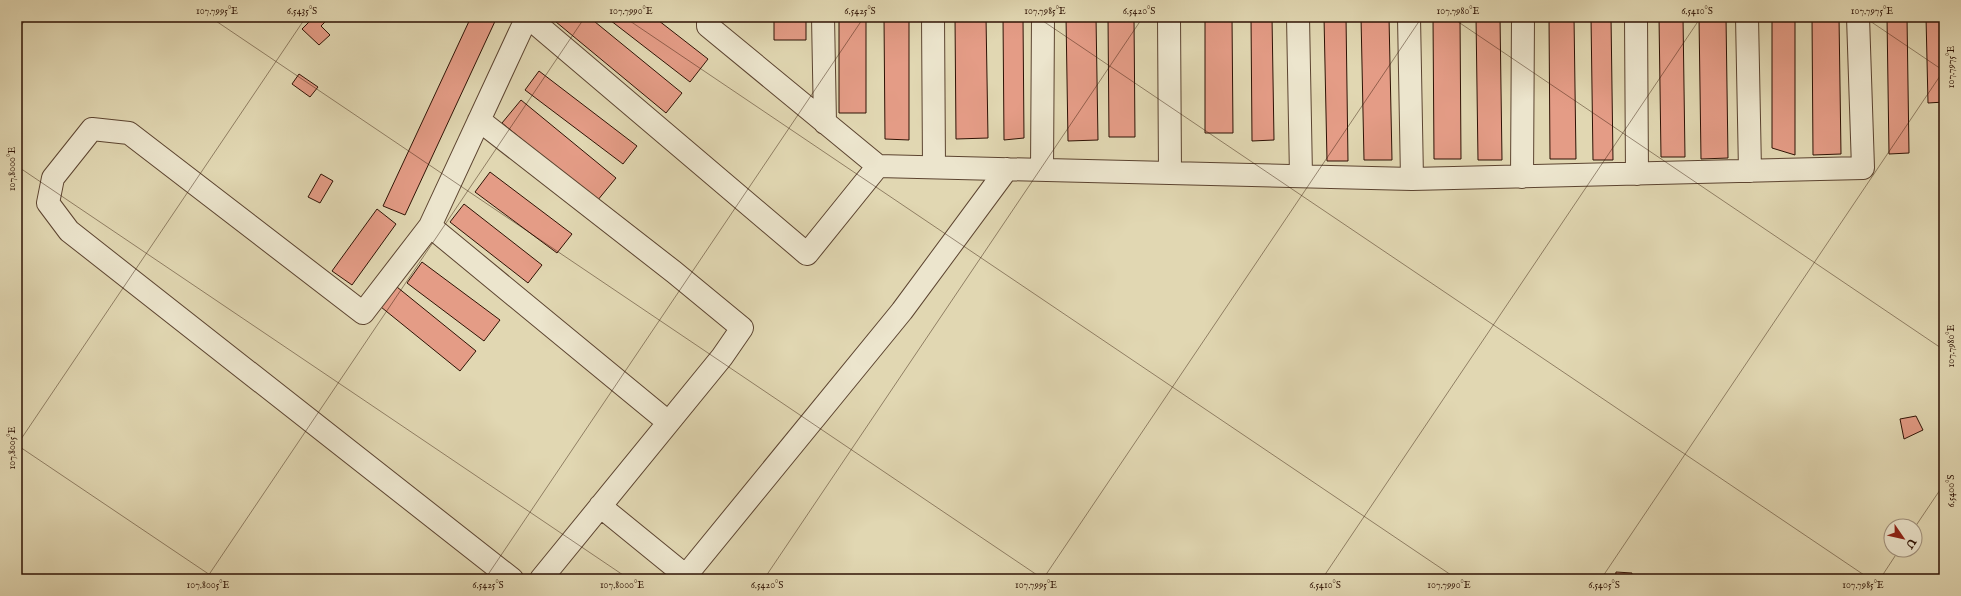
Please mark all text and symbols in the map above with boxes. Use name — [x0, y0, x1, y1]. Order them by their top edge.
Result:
text: 107.7995°E — [196, 5, 238, 18]
text: 6.5435°S — [287, 5, 317, 18]
text: 107.7990°E — [609, 5, 653, 18]
text: 6.5425°S — [844, 5, 876, 18]
text: 107.7985°E — [1024, 5, 1066, 18]
text: 6.5420°S — [1123, 5, 1155, 18]
text: 107.7980°E — [1437, 5, 1479, 18]
text: 6.5410°S — [1681, 5, 1713, 18]
text: 107.7975°E — [1851, 5, 1893, 18]
text: 107.7975°E — [1945, 46, 1958, 88]
text: 107.8000°E — [6, 147, 19, 191]
text: 107.7980°E — [1945, 325, 1958, 367]
text: 107.8005°E — [6, 426, 19, 469]
text: 6.5400°S — [1945, 475, 1958, 507]
north arrow — [1883, 518, 1923, 558]
text: U — [1902, 534, 1919, 551]
text: 107.8005°E — [187, 579, 230, 592]
text: 6.5425°S — [472, 579, 504, 592]
text: 107.8000°E — [600, 579, 644, 592]
text: 6.5420°S — [751, 579, 783, 592]
text: 107.7995°E — [1015, 579, 1057, 592]
text: 6.5410°S — [1309, 579, 1341, 592]
text: 107.7990°E — [1427, 579, 1471, 592]
text: 6.5405°S — [1588, 579, 1620, 592]
text: 107.7985°E — [1842, 579, 1884, 592]

